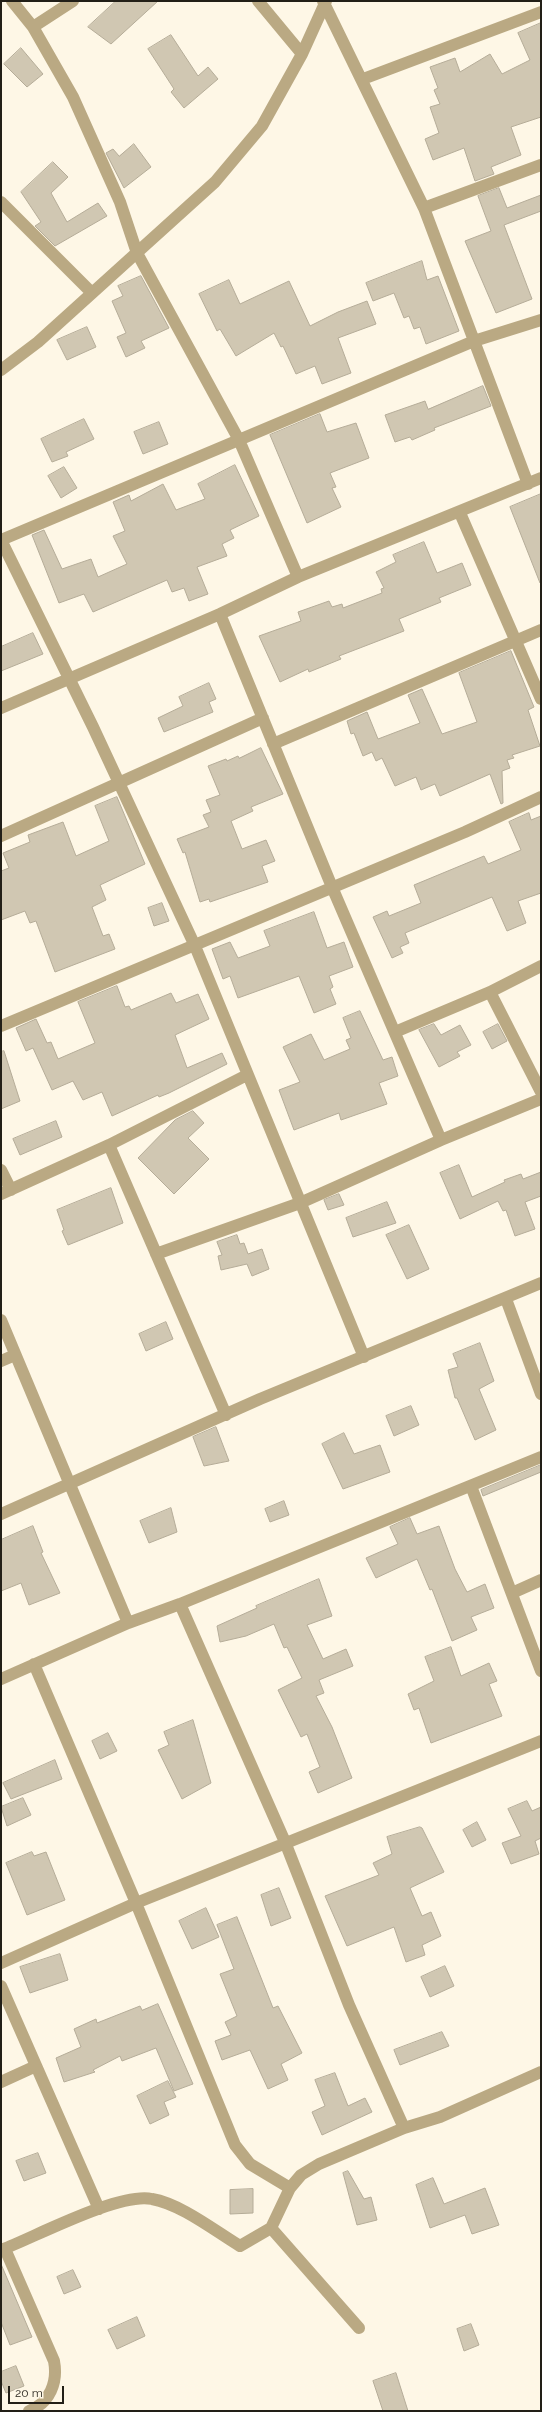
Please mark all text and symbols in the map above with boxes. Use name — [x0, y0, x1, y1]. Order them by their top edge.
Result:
scale bar — [10, 2378, 66, 2404]
text: 20 m — [15, 2386, 43, 2400]

